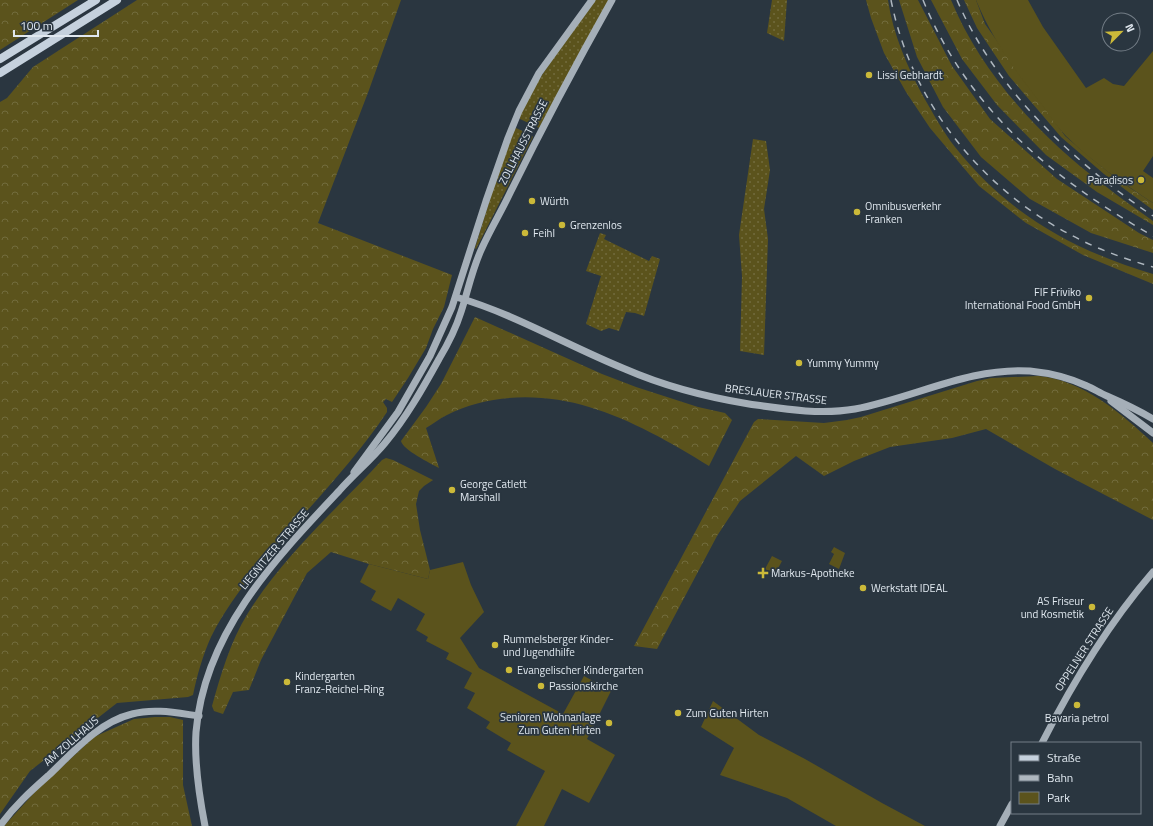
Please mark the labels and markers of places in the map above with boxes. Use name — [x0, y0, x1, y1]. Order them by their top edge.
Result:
place label: Lissi Gebhardt — [877, 67, 943, 83]
marker: Lissi Gebhardt — [864, 70, 874, 80]
place label: Paradisos — [1087, 172, 1133, 188]
marker: Paradisos — [1136, 175, 1146, 185]
place label: Würth — [540, 193, 569, 209]
marker: Würth — [527, 196, 537, 206]
place label: Omnibusverkehr Franken — [865, 198, 942, 227]
marker: Omnibusverkehr Franken — [852, 207, 862, 217]
place label: Grenzenlos — [570, 217, 622, 233]
marker: Grenzenlos — [557, 220, 567, 230]
place label: Feihl — [533, 225, 555, 241]
marker: Feihl — [520, 228, 530, 238]
place label: FIF Friviko International Food GmbH — [965, 284, 1081, 313]
marker: FIF Friviko International Food GmbH — [1084, 293, 1094, 303]
place label: Yummy Yummy — [807, 355, 880, 371]
marker: Yummy Yummy — [794, 358, 804, 368]
place label: George Catlett Marshall — [460, 476, 527, 505]
marker: George Catlett Marshall — [447, 485, 457, 495]
place label: Markus-Apotheke — [771, 565, 855, 581]
marker: Markus-Apotheke — [758, 568, 768, 578]
place label: Werkstatt IDEAL — [871, 580, 948, 596]
marker: Werkstatt IDEAL — [858, 583, 868, 593]
place label: AS Friseur und Kosmetik — [1021, 593, 1085, 622]
marker: AS Friseur und Kosmetik — [1087, 602, 1097, 612]
place label: Rummelsberger Kinder- und Jugendhilfe — [503, 631, 614, 660]
marker: Rummelsberger Kinder- und Jugendhilfe — [490, 640, 500, 650]
place label: Evangelischer Kindergarten — [517, 662, 643, 678]
marker: Evangelischer Kindergarten — [504, 665, 514, 675]
place label: Kindergarten Franz-Reichel-Ring — [295, 668, 385, 697]
marker: Kindergarten Franz-Reichel-Ring — [282, 677, 292, 687]
place label: Passionskirche — [549, 678, 619, 694]
marker: Passionskirche — [536, 681, 546, 691]
marker: Bavaria petrol — [1072, 700, 1082, 710]
place label: Zum Guten Hirten — [686, 705, 769, 721]
marker: Zum Guten Hirten — [673, 708, 683, 718]
place label: Senioren Wohnanlage Zum Guten Hirten — [500, 709, 601, 738]
place label: Bavaria petrol — [1045, 710, 1109, 726]
marker: Senioren Wohnanlage Zum Guten Hirten — [604, 718, 614, 728]

